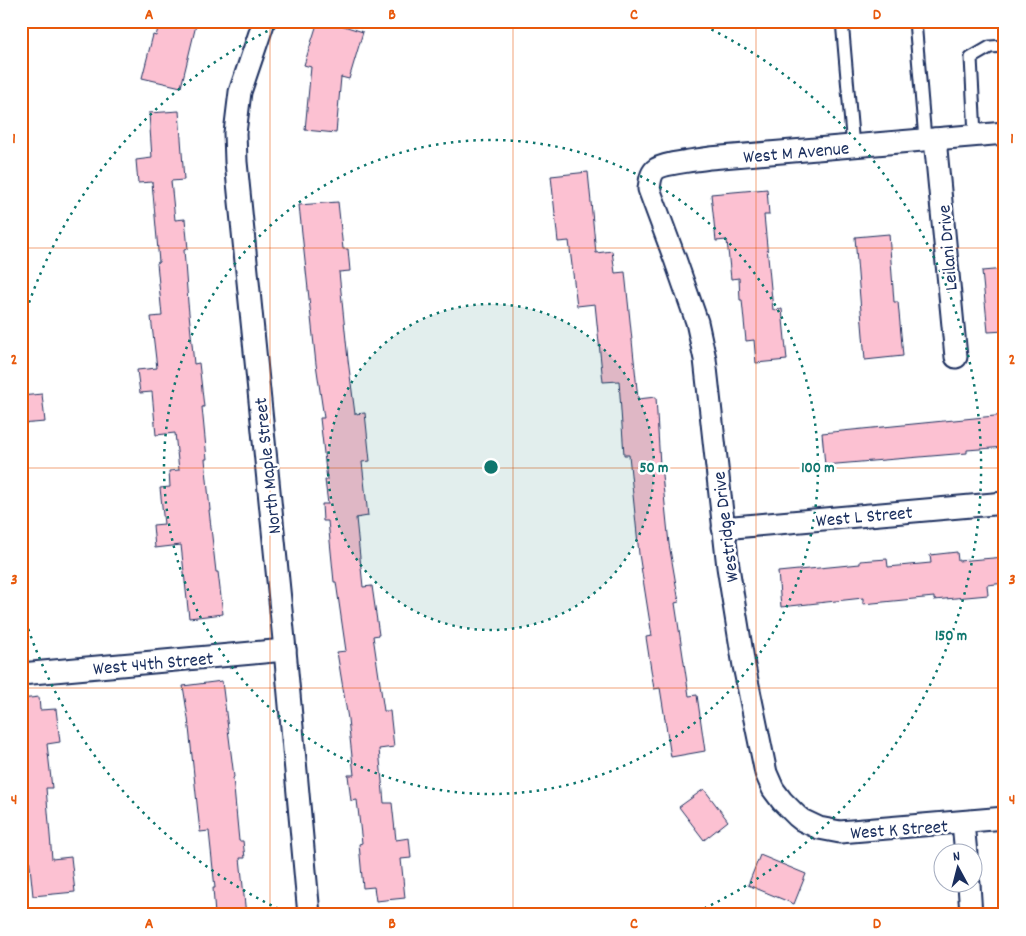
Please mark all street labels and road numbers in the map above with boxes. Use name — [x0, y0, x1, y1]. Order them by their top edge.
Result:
street label: West M Avenue — [742, 136, 850, 173]
street label: Leilani Drive — [932, 204, 967, 292]
street label: North Maple Street — [249, 396, 290, 535]
street label: Westridge Drive — [707, 470, 748, 583]
street label: West L Street — [815, 501, 914, 536]
street label: West 44th Street — [92, 647, 215, 684]
street label: West K Street — [849, 815, 949, 848]

